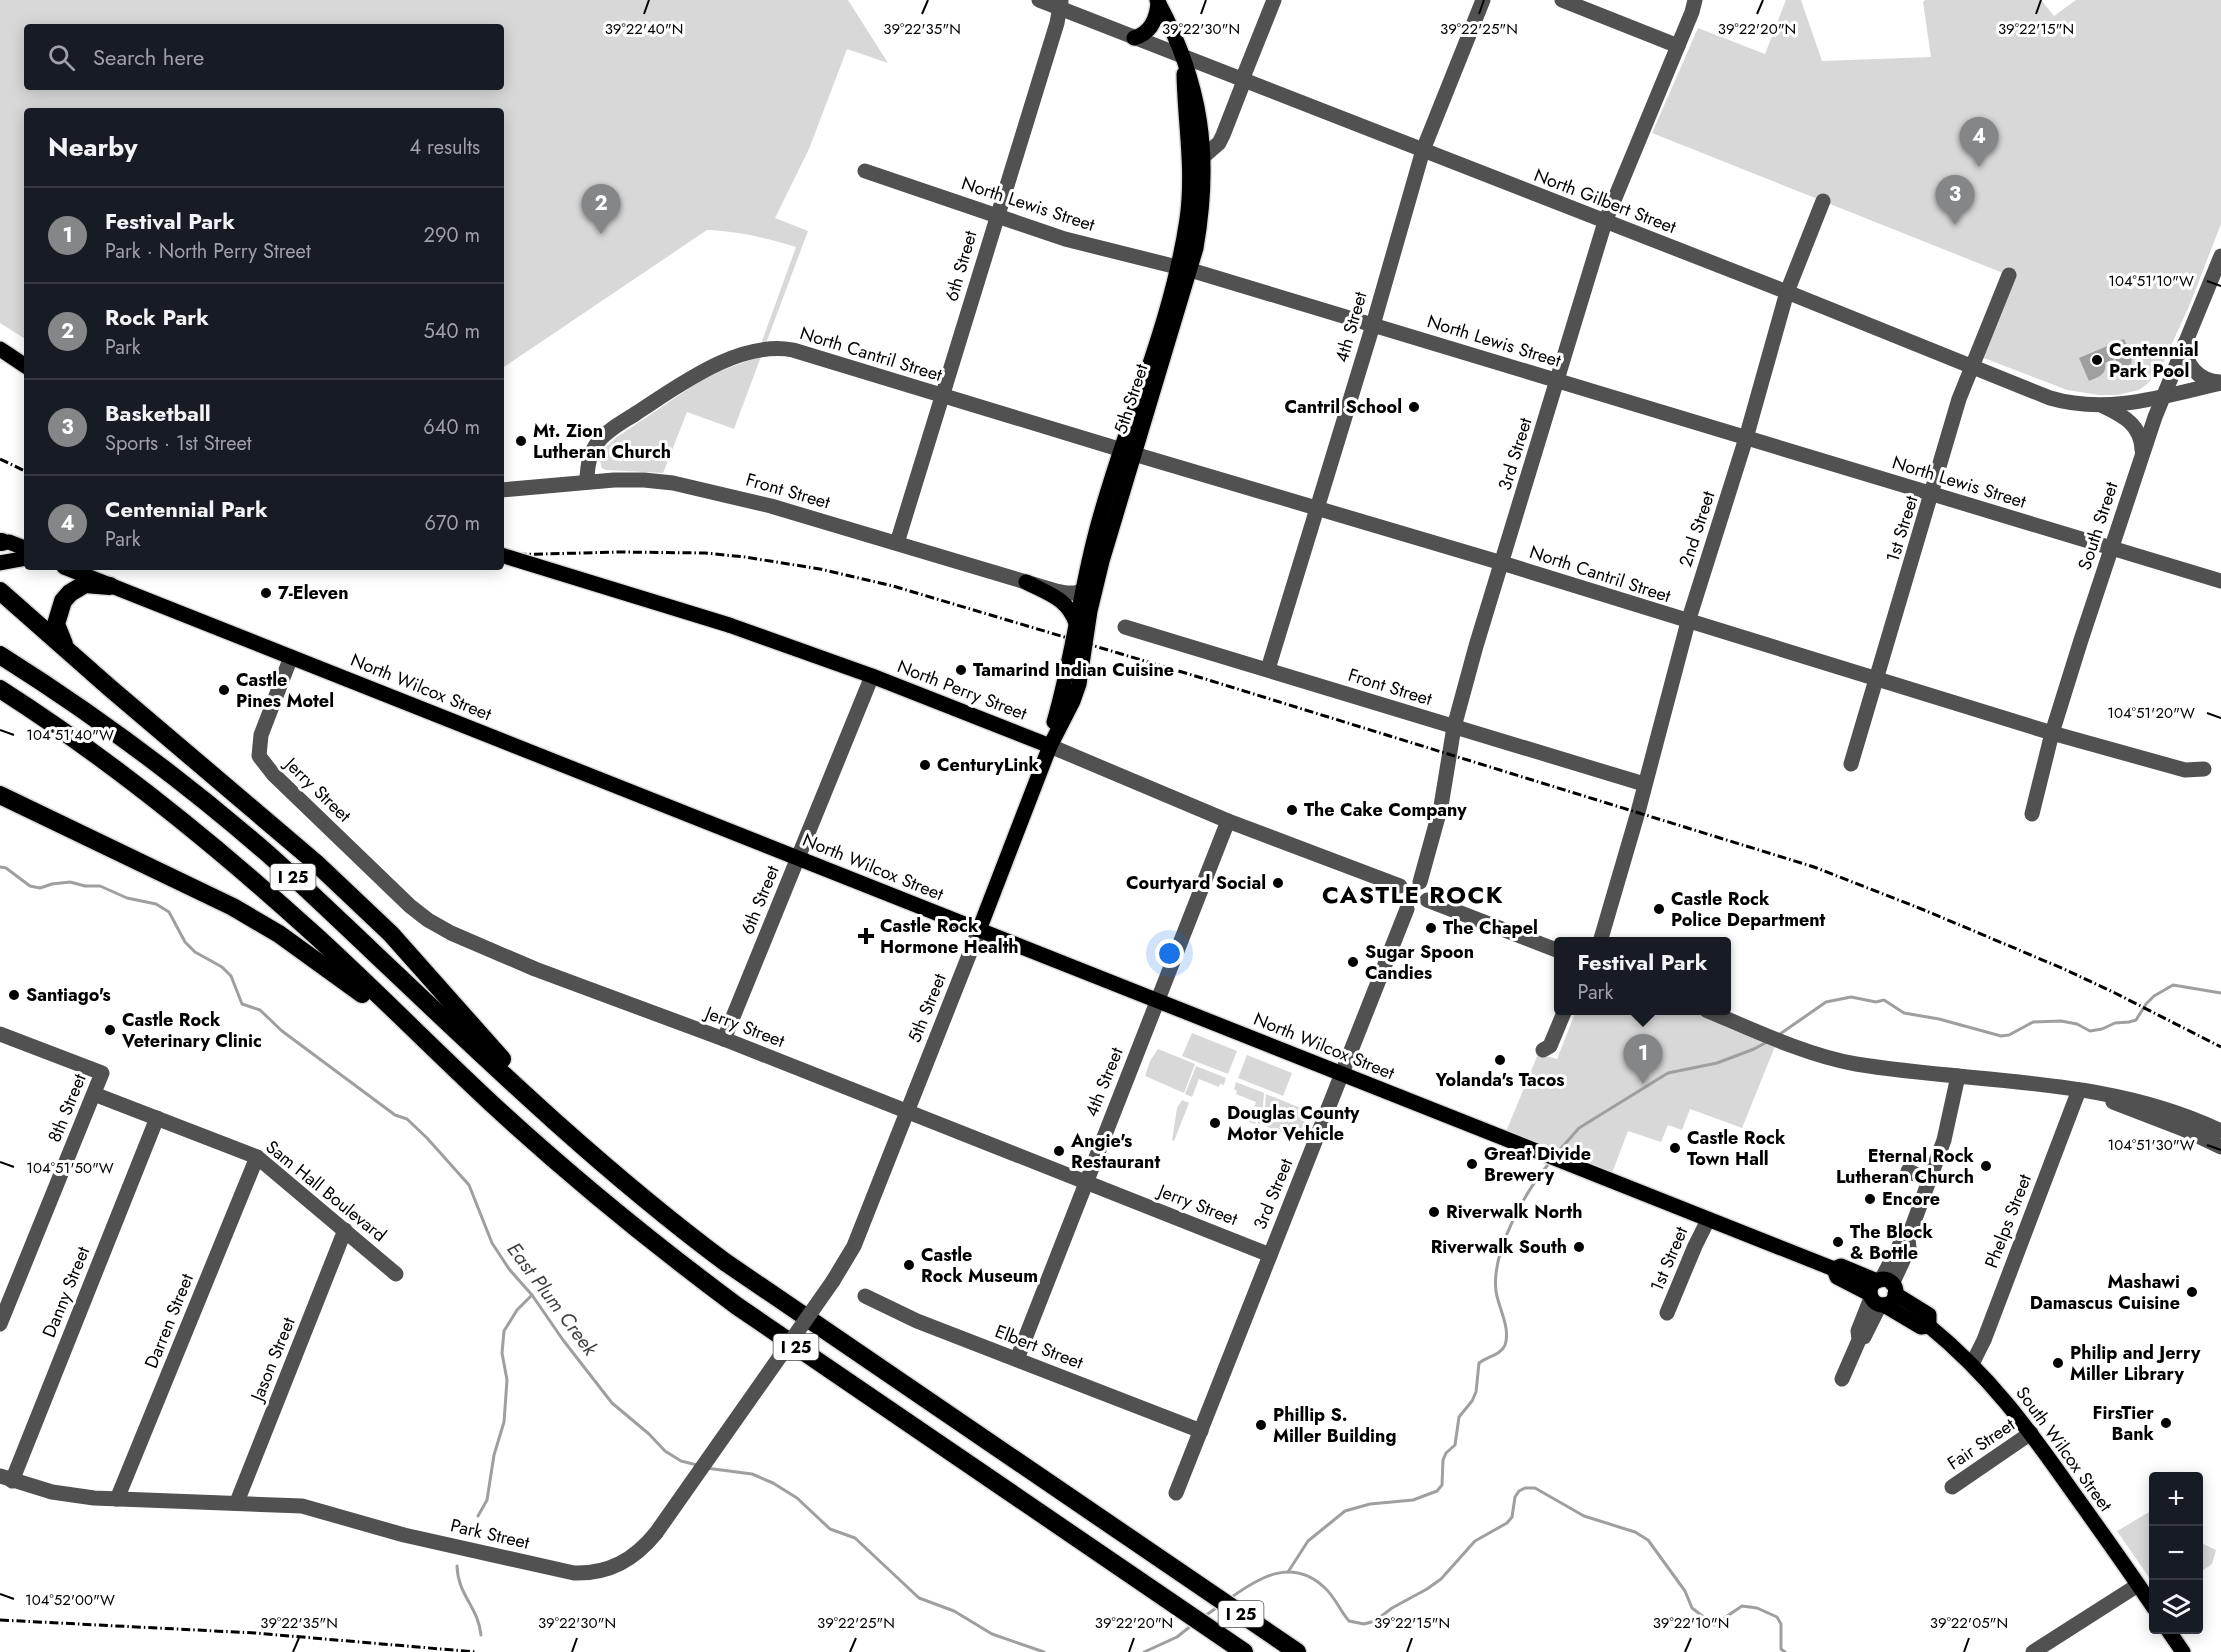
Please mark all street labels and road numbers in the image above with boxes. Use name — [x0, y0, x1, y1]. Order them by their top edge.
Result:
street label: North Gilbert Street — [1530, 162, 1680, 240]
street label: North Lewis Street — [958, 170, 1099, 238]
street label: 6th Street — [939, 227, 984, 304]
street label: 4th Street — [1328, 288, 1374, 365]
street label: North Lewis Street — [1424, 308, 1565, 374]
street label: North Cantril Street — [797, 320, 946, 388]
street label: 5th Street — [1107, 360, 1155, 437]
street label: 3rd Street — [1492, 414, 1539, 493]
street label: North Lewis Street — [1889, 449, 2030, 515]
street label: Front Street — [743, 467, 834, 516]
street label: South Street — [2072, 478, 2125, 573]
street label: 2nd Street — [1673, 487, 1722, 570]
street label: 1st Street — [1880, 492, 1925, 565]
street label: North Cantril Street — [1526, 539, 1675, 609]
street label: North Wilcox Street — [347, 647, 496, 727]
street label: North Perry Street — [893, 653, 1031, 727]
street label: Front Street — [1345, 662, 1436, 712]
street label: Jerry Street — [278, 751, 357, 829]
street label: North Wilcox Street — [799, 827, 948, 907]
street label: 6th Street — [734, 861, 786, 938]
road number: I 25 — [270, 864, 316, 890]
street label: 5th Street — [901, 969, 953, 1046]
street label: Jerry Street — [700, 999, 789, 1054]
street label: North Wilcox Street — [1250, 1006, 1399, 1086]
street label: 4th Street — [1078, 1043, 1130, 1121]
street label: 8th Street — [41, 1069, 93, 1146]
street label: Sam Hall Boulevard — [260, 1134, 392, 1248]
street label: 3rd Street — [1247, 1154, 1299, 1233]
street label: Phelps Street — [1978, 1170, 2038, 1272]
street label: Jerry Street — [1153, 1177, 1242, 1232]
street label: 1st Street — [1644, 1222, 1695, 1295]
street label: Danny Street — [36, 1242, 96, 1341]
street label: Darren Street — [138, 1269, 200, 1372]
street label: Jason Street — [244, 1313, 302, 1406]
street label: Elbert Street — [991, 1318, 1087, 1376]
road number: I 25 — [774, 1334, 818, 1360]
street label: South Wilcox Street — [2010, 1381, 2119, 1517]
street label: Fair Street — [1942, 1412, 2020, 1476]
street label: Park Street — [448, 1512, 533, 1556]
road number: I 25 — [1218, 1601, 1264, 1627]

